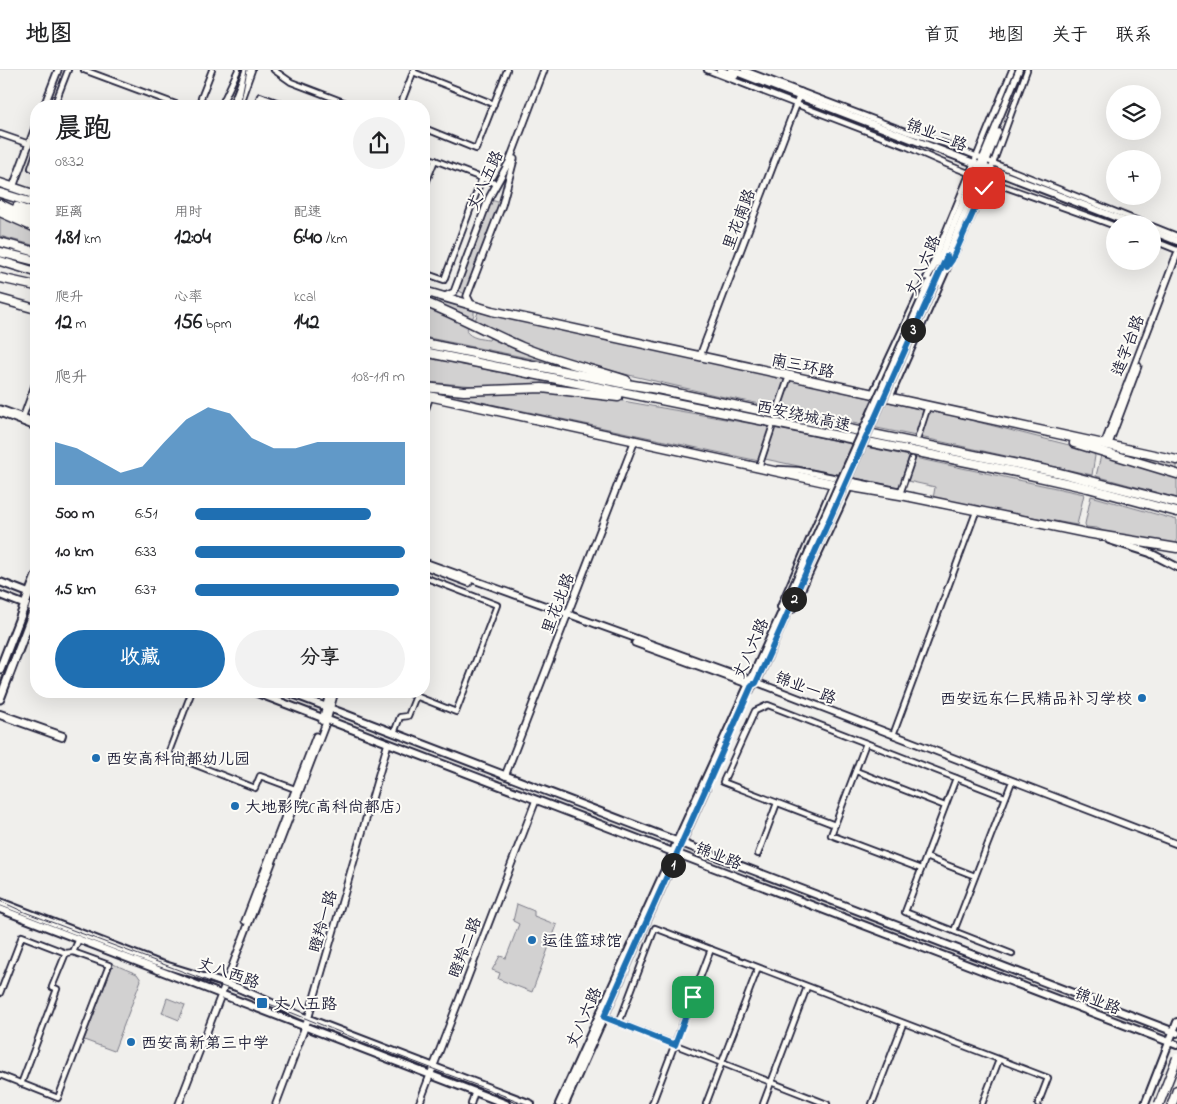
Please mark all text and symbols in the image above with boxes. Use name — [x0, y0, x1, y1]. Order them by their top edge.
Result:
text: 地图 — [25, 18, 73, 53]
text: 首页 — [924, 23, 960, 49]
text: 地图 — [988, 23, 1024, 49]
text: 关于 — [1052, 23, 1088, 49]
text: 联系 — [1116, 23, 1152, 49]
map controls — [1106, 85, 1161, 270]
button: layers — [1106, 85, 1161, 140]
text: 晨跑 — [55, 110, 111, 151]
street label: 锦业二路 — [902, 113, 970, 159]
button: share — [353, 117, 405, 169]
street label: 丈八五路 — [461, 147, 510, 215]
text: 08:32 — [55, 150, 84, 174]
button: + — [1106, 150, 1161, 205]
pin — [963, 167, 1005, 209]
icon: check — [970, 174, 998, 202]
street label: 里花南路 — [717, 186, 763, 254]
text: 距离 — [55, 202, 83, 223]
text: 用时 — [174, 202, 202, 223]
text: 配速 — [294, 202, 322, 223]
button: − — [1106, 215, 1161, 270]
text: 1.81 — [55, 223, 81, 253]
text: 12:04 — [174, 223, 211, 253]
text: 6:40 — [294, 223, 322, 253]
text: km — [81, 229, 101, 250]
text: /km — [322, 229, 347, 250]
street label: 丈八六路 — [900, 232, 948, 300]
text: 爬升 — [55, 287, 83, 308]
text: 心率 — [174, 287, 202, 308]
text: kcal — [294, 287, 316, 308]
text: 12 — [55, 308, 72, 338]
text: 156 — [174, 308, 202, 338]
text: 142 — [294, 308, 319, 338]
street label: 造字台路 — [1106, 312, 1152, 380]
text: m — [72, 314, 87, 335]
text: bpm — [202, 314, 232, 335]
pin: 3 — [900, 318, 926, 342]
text: 3 — [911, 320, 916, 341]
street label: 南三环路 — [769, 349, 836, 385]
text: 108–119 m — [351, 365, 405, 389]
text: 爬升 — [55, 366, 87, 390]
street label: 西安绕城高速 — [754, 395, 853, 439]
text: 500 m — [55, 502, 94, 526]
text: 6:51 — [135, 502, 158, 526]
text: 1.0 km — [55, 540, 94, 564]
text: 6:33 — [135, 540, 157, 564]
street label: 里花北路 — [536, 570, 582, 638]
text: 1.5 km — [55, 578, 96, 602]
text: 6:37 — [135, 578, 157, 602]
pin: 2 — [782, 586, 806, 612]
text: 2 — [791, 589, 798, 610]
street label: 丈八六路 — [728, 615, 776, 683]
button: 收藏 — [55, 630, 225, 688]
button: 分享 — [235, 630, 405, 688]
street label: 锦业一路 — [771, 666, 839, 712]
place label: 西安远东仁民精品补习学校 — [940, 688, 1132, 712]
marker: 西安远东仁民精品补习学校 — [1136, 692, 1148, 704]
place label: 西安高科尚都幼儿园 — [106, 748, 250, 772]
marker: 西安高科尚都幼儿园 — [90, 752, 102, 764]
place label: 大地影院(高科尚都店) — [245, 796, 401, 820]
marker: 大地影院(高科尚都店) — [229, 800, 241, 812]
street label: 锦业路 — [692, 837, 745, 877]
pin: 1 — [660, 852, 686, 878]
text: 1 — [671, 855, 676, 876]
street label: 瞪羚一路 — [304, 887, 344, 956]
street label: 瞪羚二路 — [443, 914, 489, 982]
place label: 运佳篮球馆 — [542, 930, 622, 954]
marker: 运佳篮球馆 — [526, 934, 538, 946]
street label: 丈八西路 — [194, 952, 263, 996]
pin — [672, 976, 714, 1018]
street label: 锦业路 — [1071, 982, 1124, 1022]
icon: arrive — [679, 983, 707, 1011]
street label: 丈八六路 — [561, 984, 609, 1052]
place label: 丈八五路 — [273, 993, 337, 1017]
marker: 丈八五路 — [255, 996, 269, 1010]
place label: 西安高新第三中学 — [141, 1032, 269, 1056]
marker: 西安高新第三中学 — [125, 1036, 137, 1048]

